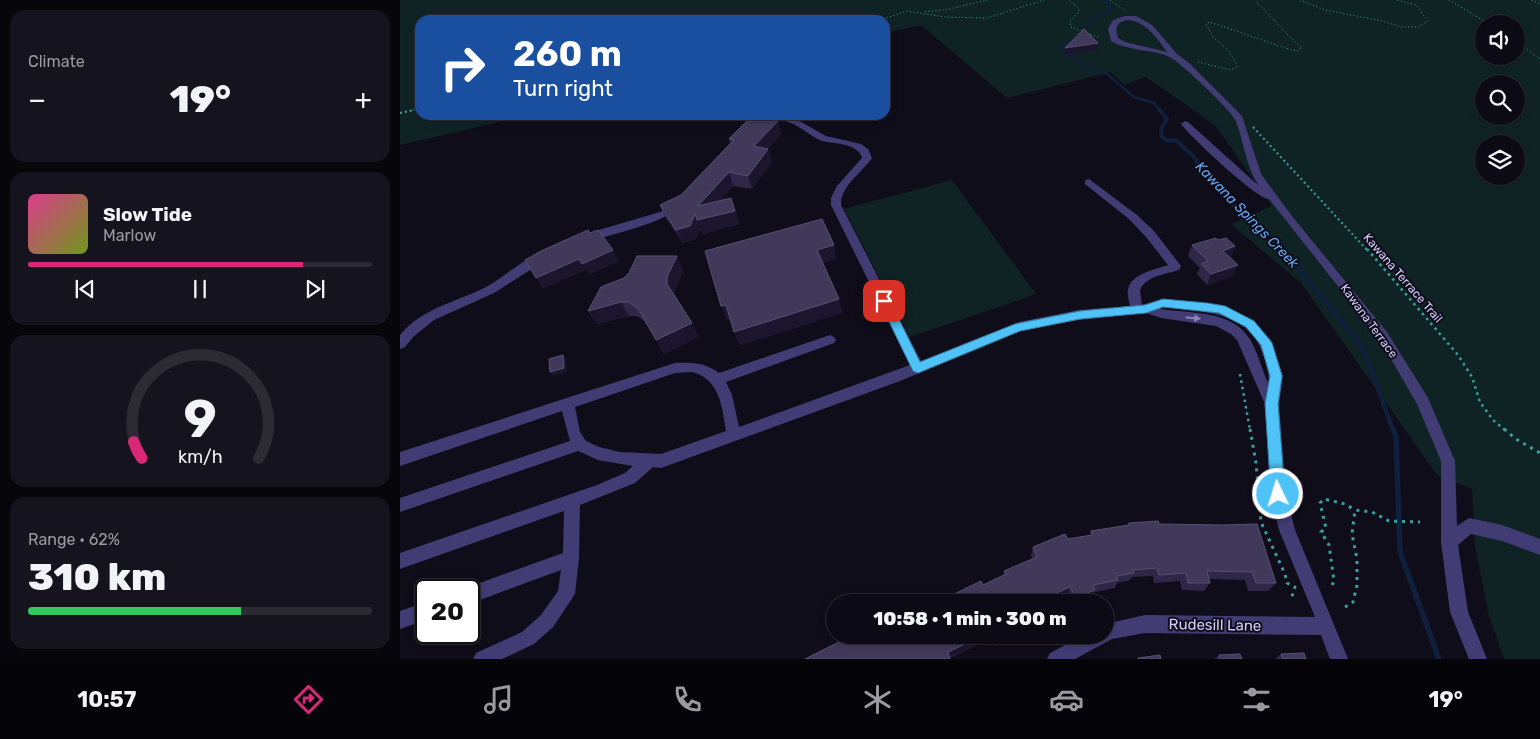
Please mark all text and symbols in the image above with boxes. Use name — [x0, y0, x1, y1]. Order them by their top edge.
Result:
map controls — [1475, 15, 1525, 185]
button: sound — [1475, 15, 1525, 65]
text: 260 m — [513, 33, 622, 75]
icon: right — [430, 35, 495, 100]
text: Climate — [28, 52, 85, 71]
text: Turn right — [513, 75, 613, 102]
button: search — [1475, 75, 1525, 125]
text: 19° — [170, 76, 231, 122]
text: − — [28, 83, 46, 116]
text: + — [355, 83, 372, 116]
button: layers — [1475, 135, 1525, 185]
water label: Kawana Spings Creek — [1192, 158, 1303, 272]
text: Slow Tide — [103, 203, 192, 226]
text: Marlow — [103, 226, 156, 245]
street label: Kawana Terrace Trail — [1360, 230, 1446, 326]
icon: previous — [71, 275, 99, 303]
icon: pause — [186, 275, 214, 303]
icon: next — [301, 275, 329, 303]
pin — [863, 280, 905, 322]
street label: Kawana Terrace — [1337, 281, 1401, 361]
icon: arrive — [870, 287, 898, 315]
one-way arrow — [1186, 314, 1202, 322]
text: 9 — [183, 388, 217, 450]
text: km/h — [178, 446, 222, 467]
position arrow — [1251, 467, 1303, 519]
text: Range · 62% — [28, 530, 120, 549]
text: 310 km — [28, 554, 166, 600]
speed limit sign: 20 — [415, 579, 480, 644]
text: 10:58 · 1 min · 300 m — [873, 607, 1067, 630]
street label: Rudesill Lane — [1169, 615, 1261, 635]
icon: directions — [291, 682, 326, 717]
icon: music — [481, 682, 516, 717]
icon: phone — [670, 682, 705, 717]
icon: climate — [860, 682, 895, 717]
icon: car — [1049, 682, 1084, 717]
icon: filters — [1239, 682, 1274, 717]
text: 10:57 — [77, 686, 136, 713]
text: 19° — [1429, 686, 1463, 713]

